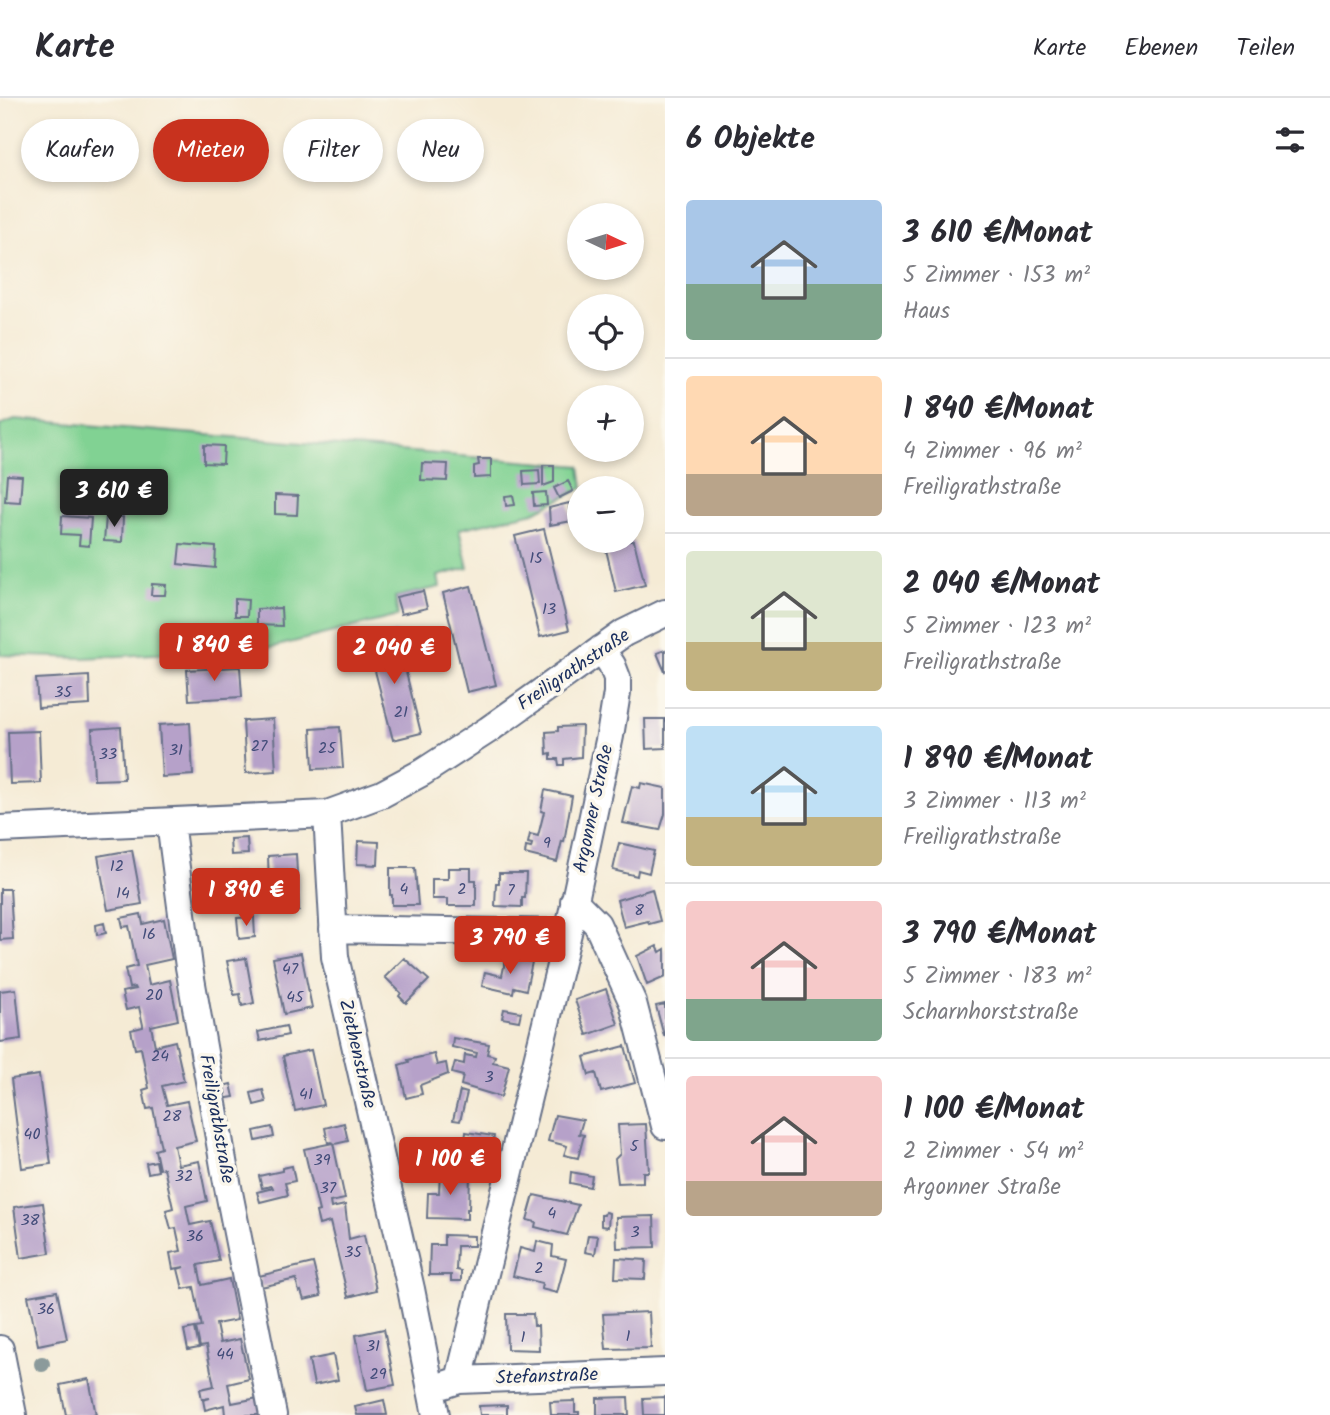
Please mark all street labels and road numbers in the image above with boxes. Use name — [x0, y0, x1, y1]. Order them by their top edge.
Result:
street label: Freiligrathstraße — [511, 621, 637, 719]
street label: Argonner Straße — [566, 742, 622, 876]
street label: Ziethenstraße — [330, 996, 384, 1112]
street label: Freiligrathstraße — [190, 1052, 242, 1186]
street label: Stefanstraße — [495, 1360, 599, 1394]

